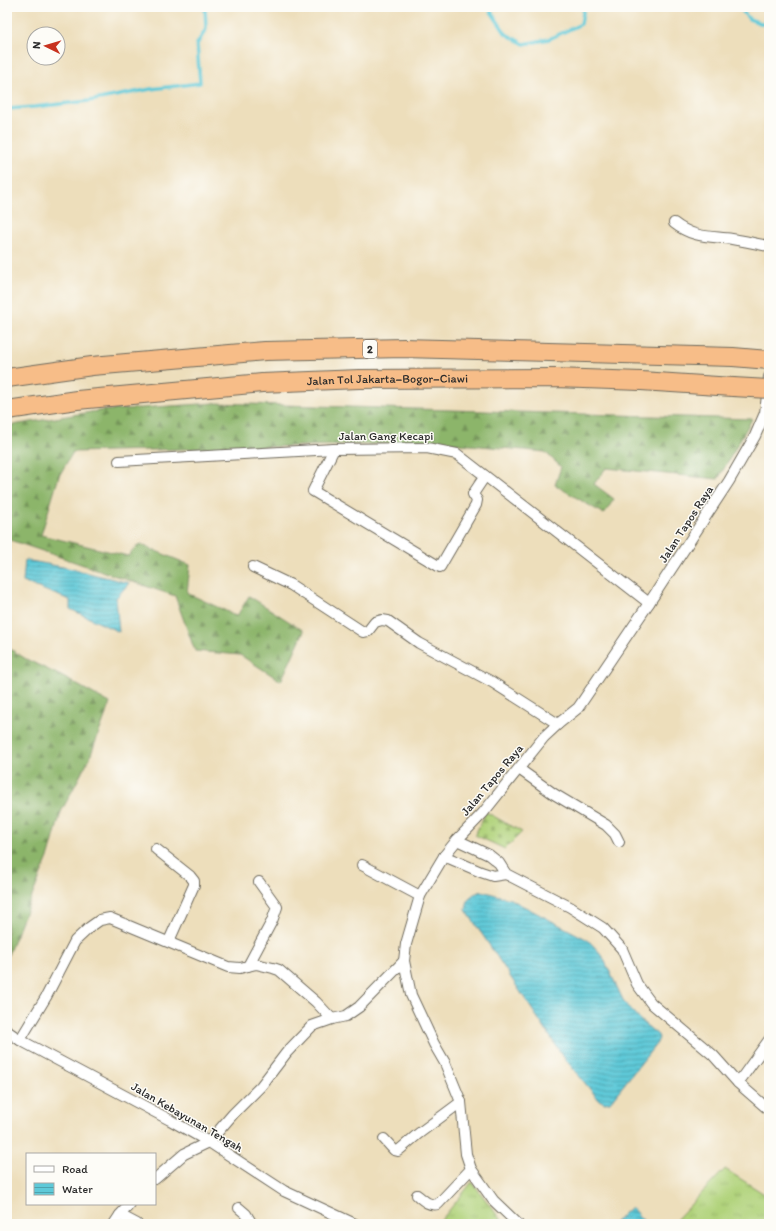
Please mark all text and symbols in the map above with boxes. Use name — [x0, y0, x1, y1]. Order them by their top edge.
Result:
north arrow — [26, 26, 66, 66]
text: N — [30, 41, 43, 49]
road number: 2 — [363, 340, 377, 358]
street label: Jalan Tol Jakarta–Bogor–Ciawi — [307, 371, 468, 388]
street label: Jalan Gang Kecapi — [339, 429, 433, 443]
street label: Jalan Tapos Raya — [656, 482, 716, 565]
street label: Jalan Tapos Raya — [458, 741, 526, 819]
street label: Jalan Kebayunan Tengah — [129, 1079, 246, 1155]
legend — [26, 1153, 156, 1205]
text: Road — [62, 1162, 88, 1176]
text: Water — [62, 1182, 93, 1196]

